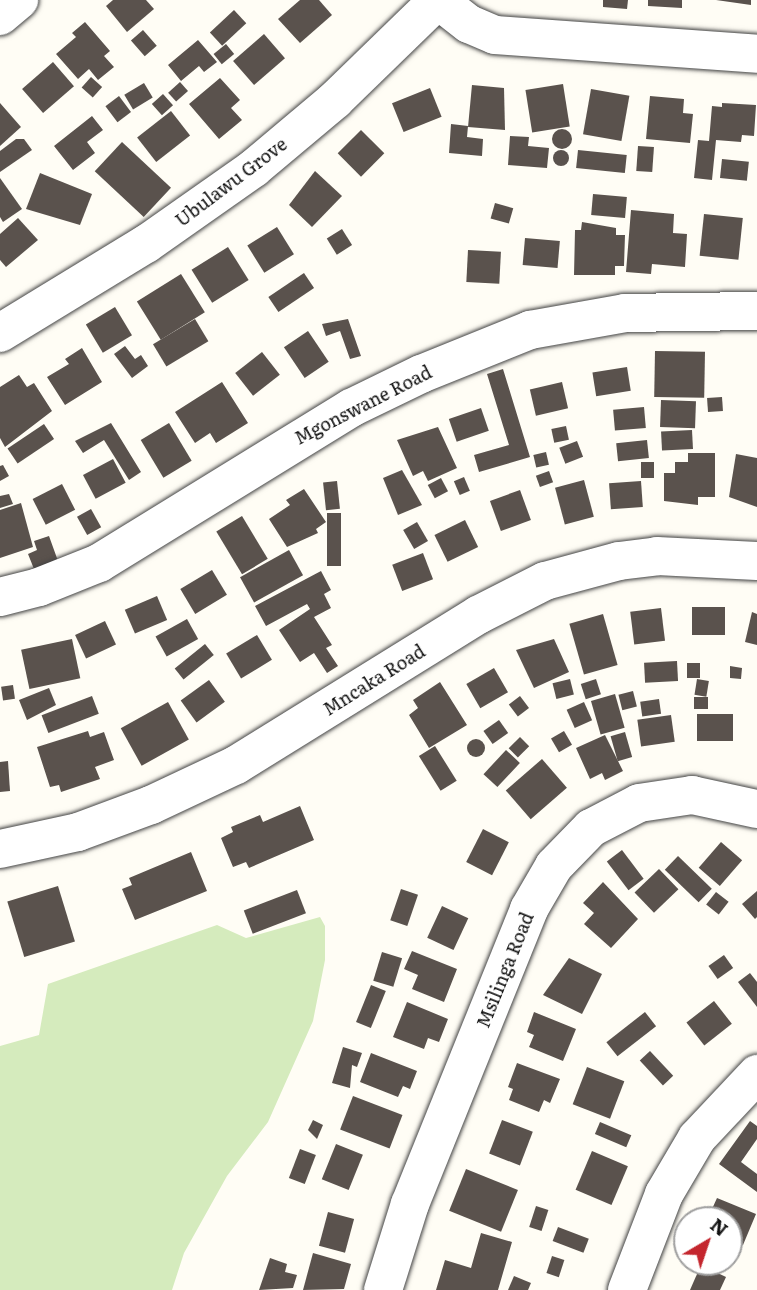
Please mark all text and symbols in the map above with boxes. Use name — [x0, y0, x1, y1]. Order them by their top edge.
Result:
street label: Ubulawu Grove — [171, 133, 291, 231]
street label: Mgonswane Road — [291, 361, 435, 449]
street label: Mncaka Road — [319, 640, 429, 720]
street label: Msilinga Road — [472, 909, 538, 1031]
north arrow — [673, 1206, 743, 1276]
text: N — [705, 1210, 735, 1242]

